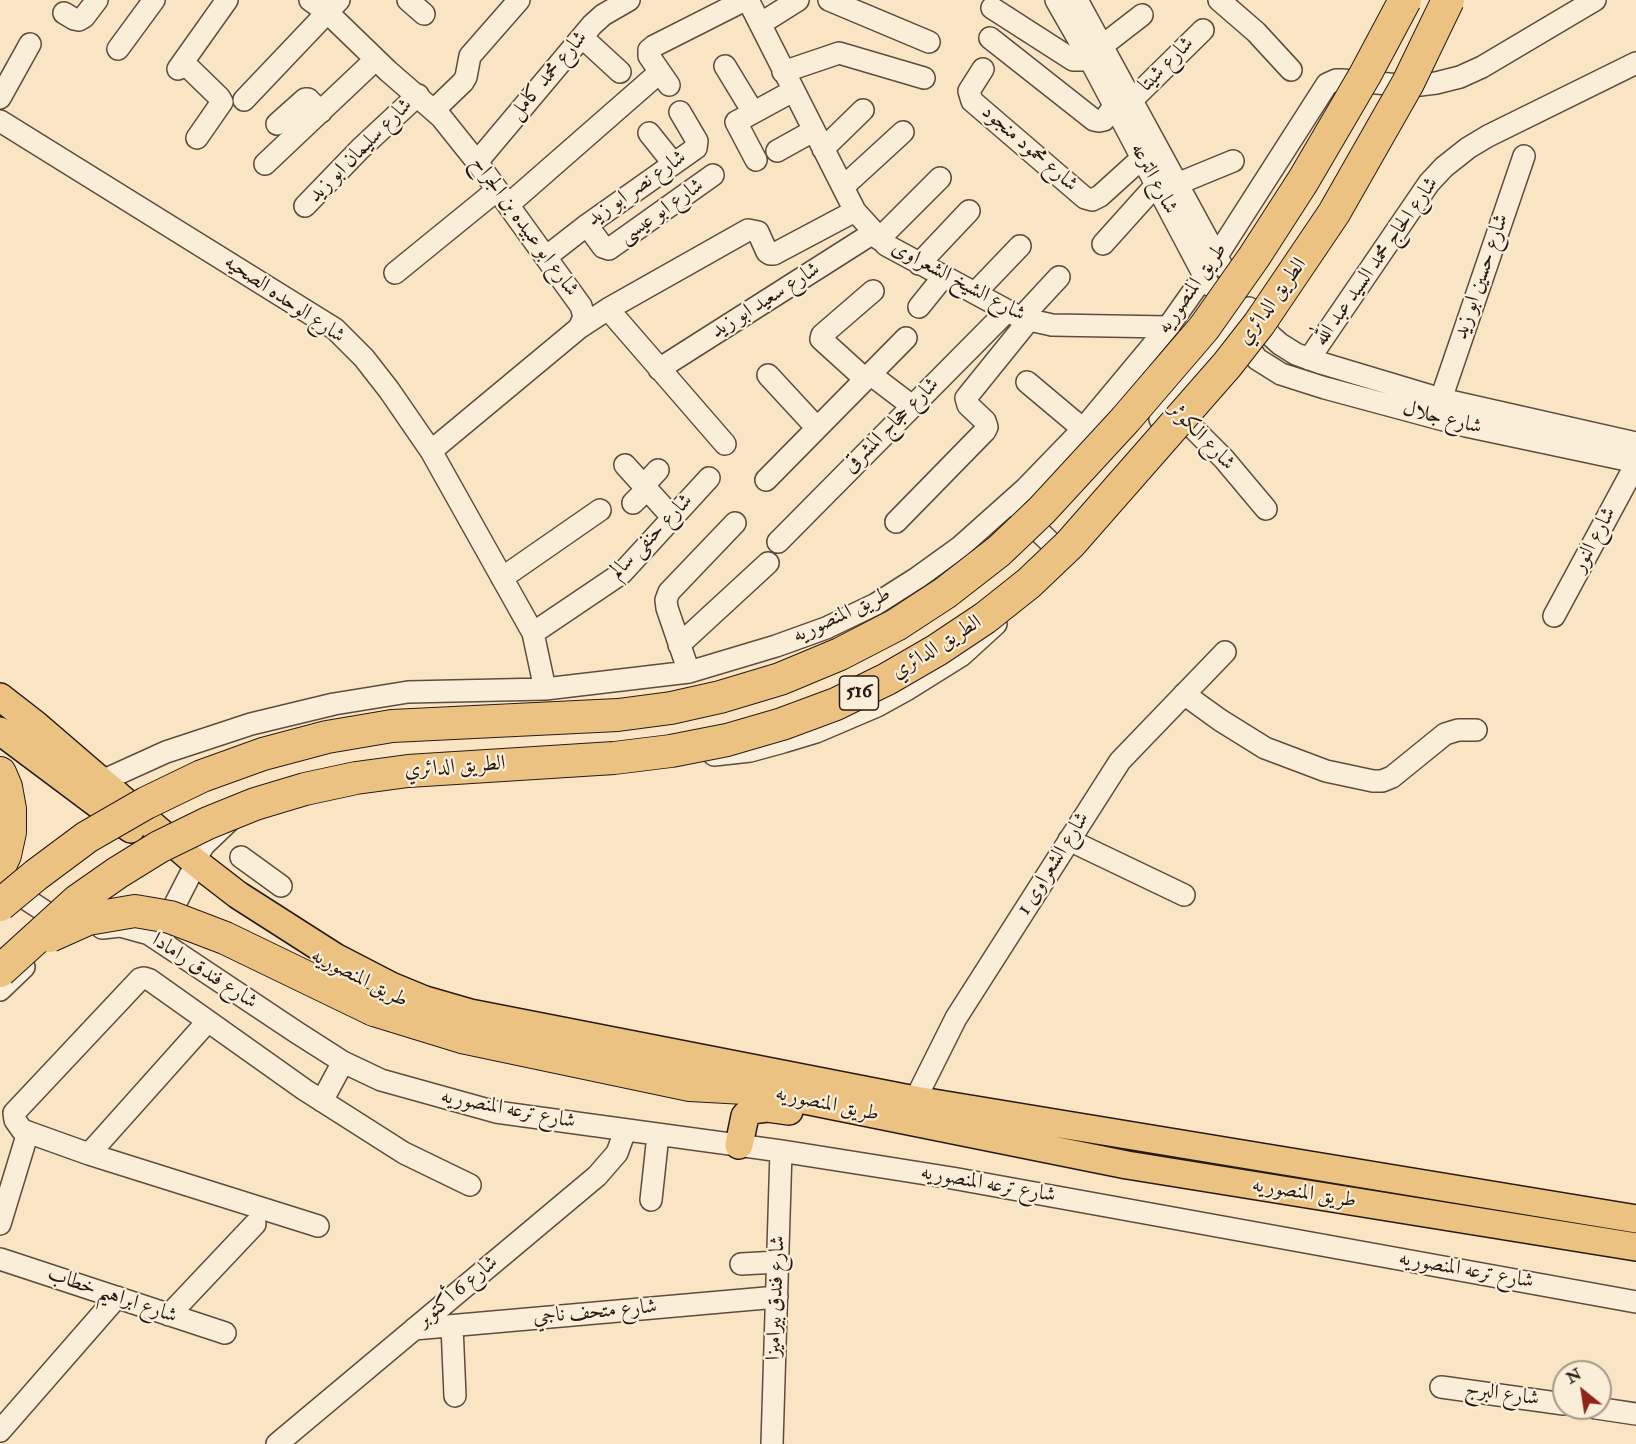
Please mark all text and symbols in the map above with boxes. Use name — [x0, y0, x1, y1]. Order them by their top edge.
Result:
street label: شارع محمد كامل — [504, 26, 594, 126]
street label: شارع شيتا — [1134, 32, 1200, 98]
street label: شارع سليمان ابو زيد — [304, 94, 418, 208]
street label: شارع محمود منجود — [975, 100, 1083, 198]
street label: شارع الترعه — [1124, 139, 1182, 219]
street label: شارع نصر ابو زيد — [582, 146, 692, 232]
street label: شارع ابو عبيده بن الجراح — [465, 152, 583, 302]
street label: شارع الحاج محمد السيد عبد الله — [1309, 173, 1445, 351]
street label: شارع ابو عيسى — [615, 174, 709, 250]
street label: شارع حسين ابو زيد — [1449, 211, 1515, 343]
street label: شارع الشيخ الشعراوى — [887, 236, 1029, 328]
street label: طريق المنصوريه — [1152, 239, 1234, 339]
street label: شارع الوحده الصحيه — [219, 250, 349, 350]
street label: الطريق الدائري — [1233, 254, 1313, 350]
street label: شارع سعيد ابو زيد — [707, 257, 825, 345]
street label: شارع حجاج المشرقى — [839, 373, 945, 479]
street label: شارع جلال — [1400, 397, 1484, 441]
street label: شارع الكوثر — [1162, 398, 1240, 476]
street label: شارع حنفى سالم — [605, 489, 699, 585]
street label: شارع النور — [1567, 503, 1623, 577]
street label: طريق المنصوريه — [789, 582, 895, 650]
street label: الطريق الدائري — [887, 610, 987, 686]
road number: 516 — [840, 676, 878, 710]
street label: الطريق الدائري — [404, 752, 506, 784]
street label: شارع الشعراوى 1 — [1012, 808, 1096, 920]
street label: شارع فندق رامادا — [146, 929, 262, 1015]
street label: طريق المنصوريه — [306, 944, 412, 1014]
street label: طريق المنصوريه — [773, 1082, 881, 1128]
street label: شارع ترعه المنصوريه — [439, 1085, 577, 1135]
street label: شارع ترعه المنصوريه — [919, 1161, 1057, 1209]
street label: طريق المنصوريه — [1250, 1173, 1358, 1215]
street label: شارع فندق بيراميزا — [762, 1235, 792, 1361]
street label: شارع ترعه المنصوريه — [1397, 1247, 1535, 1295]
street label: شارع 6 أكتوبر — [412, 1251, 504, 1333]
street label: شارع ابراهيم خطاب — [44, 1262, 180, 1330]
street label: شارع متحف ناجي — [532, 1295, 658, 1331]
north arrow — [1552, 1360, 1612, 1420]
text: N — [1563, 1364, 1585, 1388]
street label: شارع البرج — [1463, 1377, 1541, 1413]

